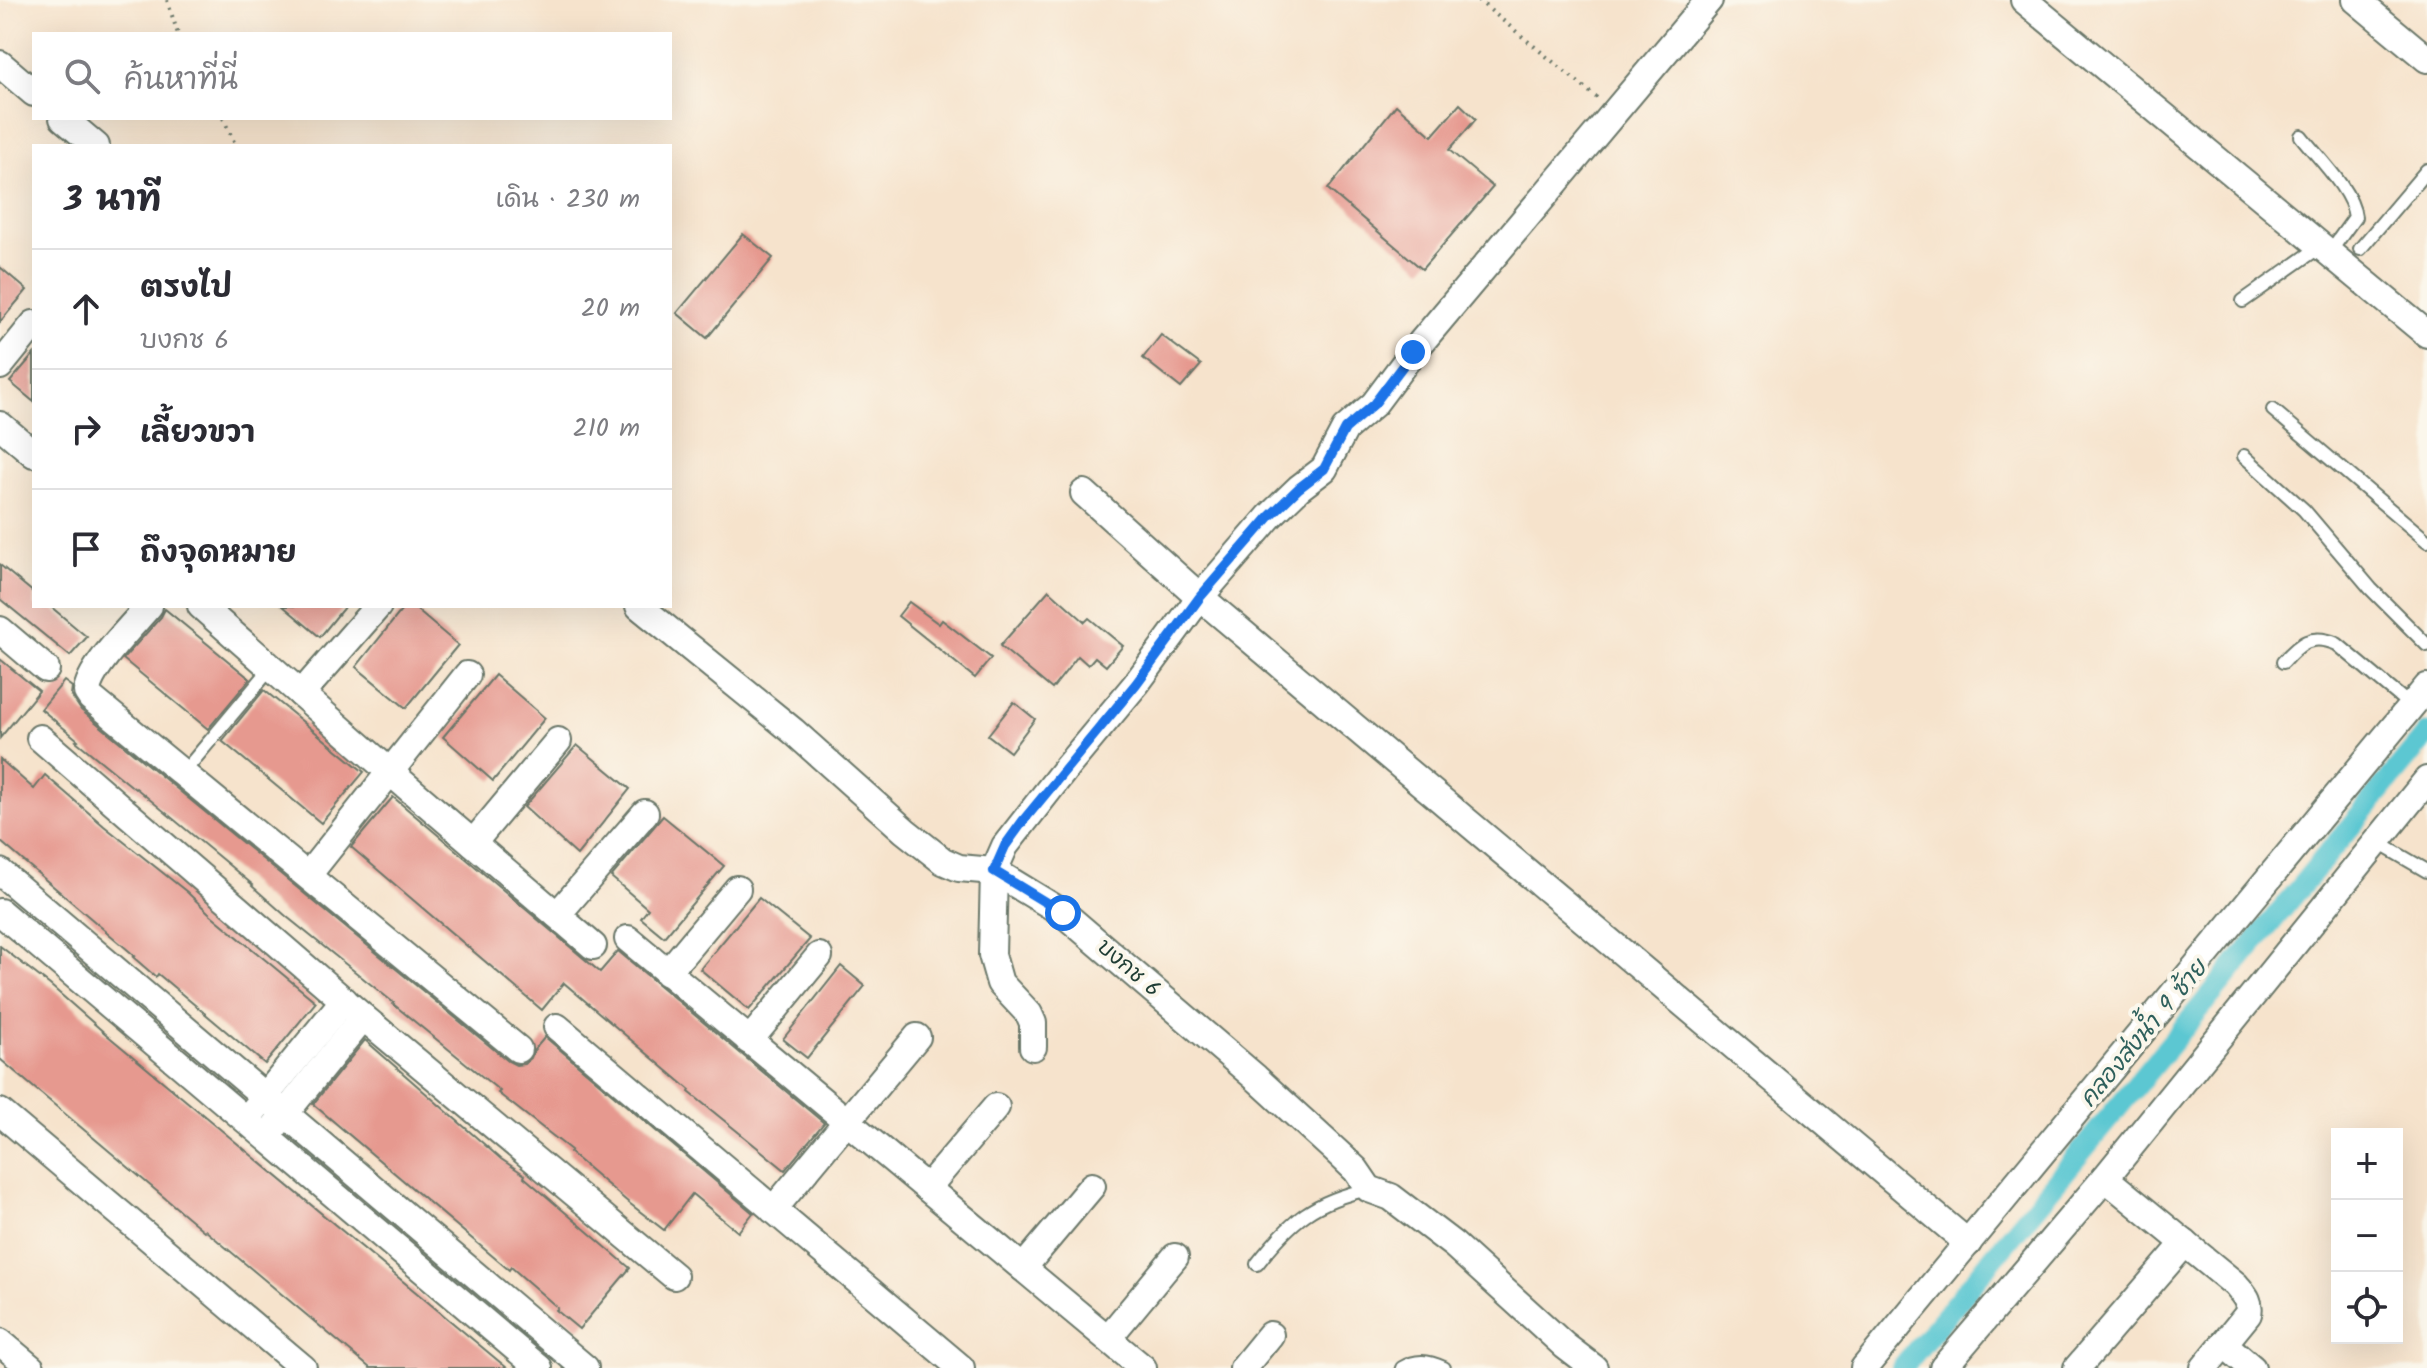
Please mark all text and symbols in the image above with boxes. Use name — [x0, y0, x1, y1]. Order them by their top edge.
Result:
search box — [32, 32, 672, 120]
icon: search — [60, 54, 104, 98]
text: ค้นหาที่นี่ — [124, 57, 238, 105]
text: 3 นาที — [64, 174, 161, 228]
text: เดิน · 230 m — [495, 179, 640, 221]
text: ตรงไป — [140, 265, 232, 313]
icon: ahead — [64, 287, 108, 331]
text: 20 m — [581, 288, 640, 330]
text: บงกช 6 — [140, 320, 229, 362]
route end — [1395, 334, 1431, 370]
icon: right — [64, 407, 108, 451]
text: 210 m — [573, 408, 640, 450]
text: เลี้ยวขวา — [140, 410, 255, 458]
icon: arrive — [64, 527, 108, 571]
text: ถึงจุดหมาย — [140, 530, 297, 578]
route start — [1045, 895, 1081, 931]
street label: บงกช 6 — [1088, 931, 1168, 1007]
water label: คลองส่งน้ำ 9 ซ้าย — [2067, 947, 2219, 1117]
map controls — [2331, 1128, 2403, 1344]
button: + — [2331, 1128, 2403, 1200]
button: − — [2331, 1200, 2403, 1272]
button: locate — [2331, 1272, 2403, 1344]

